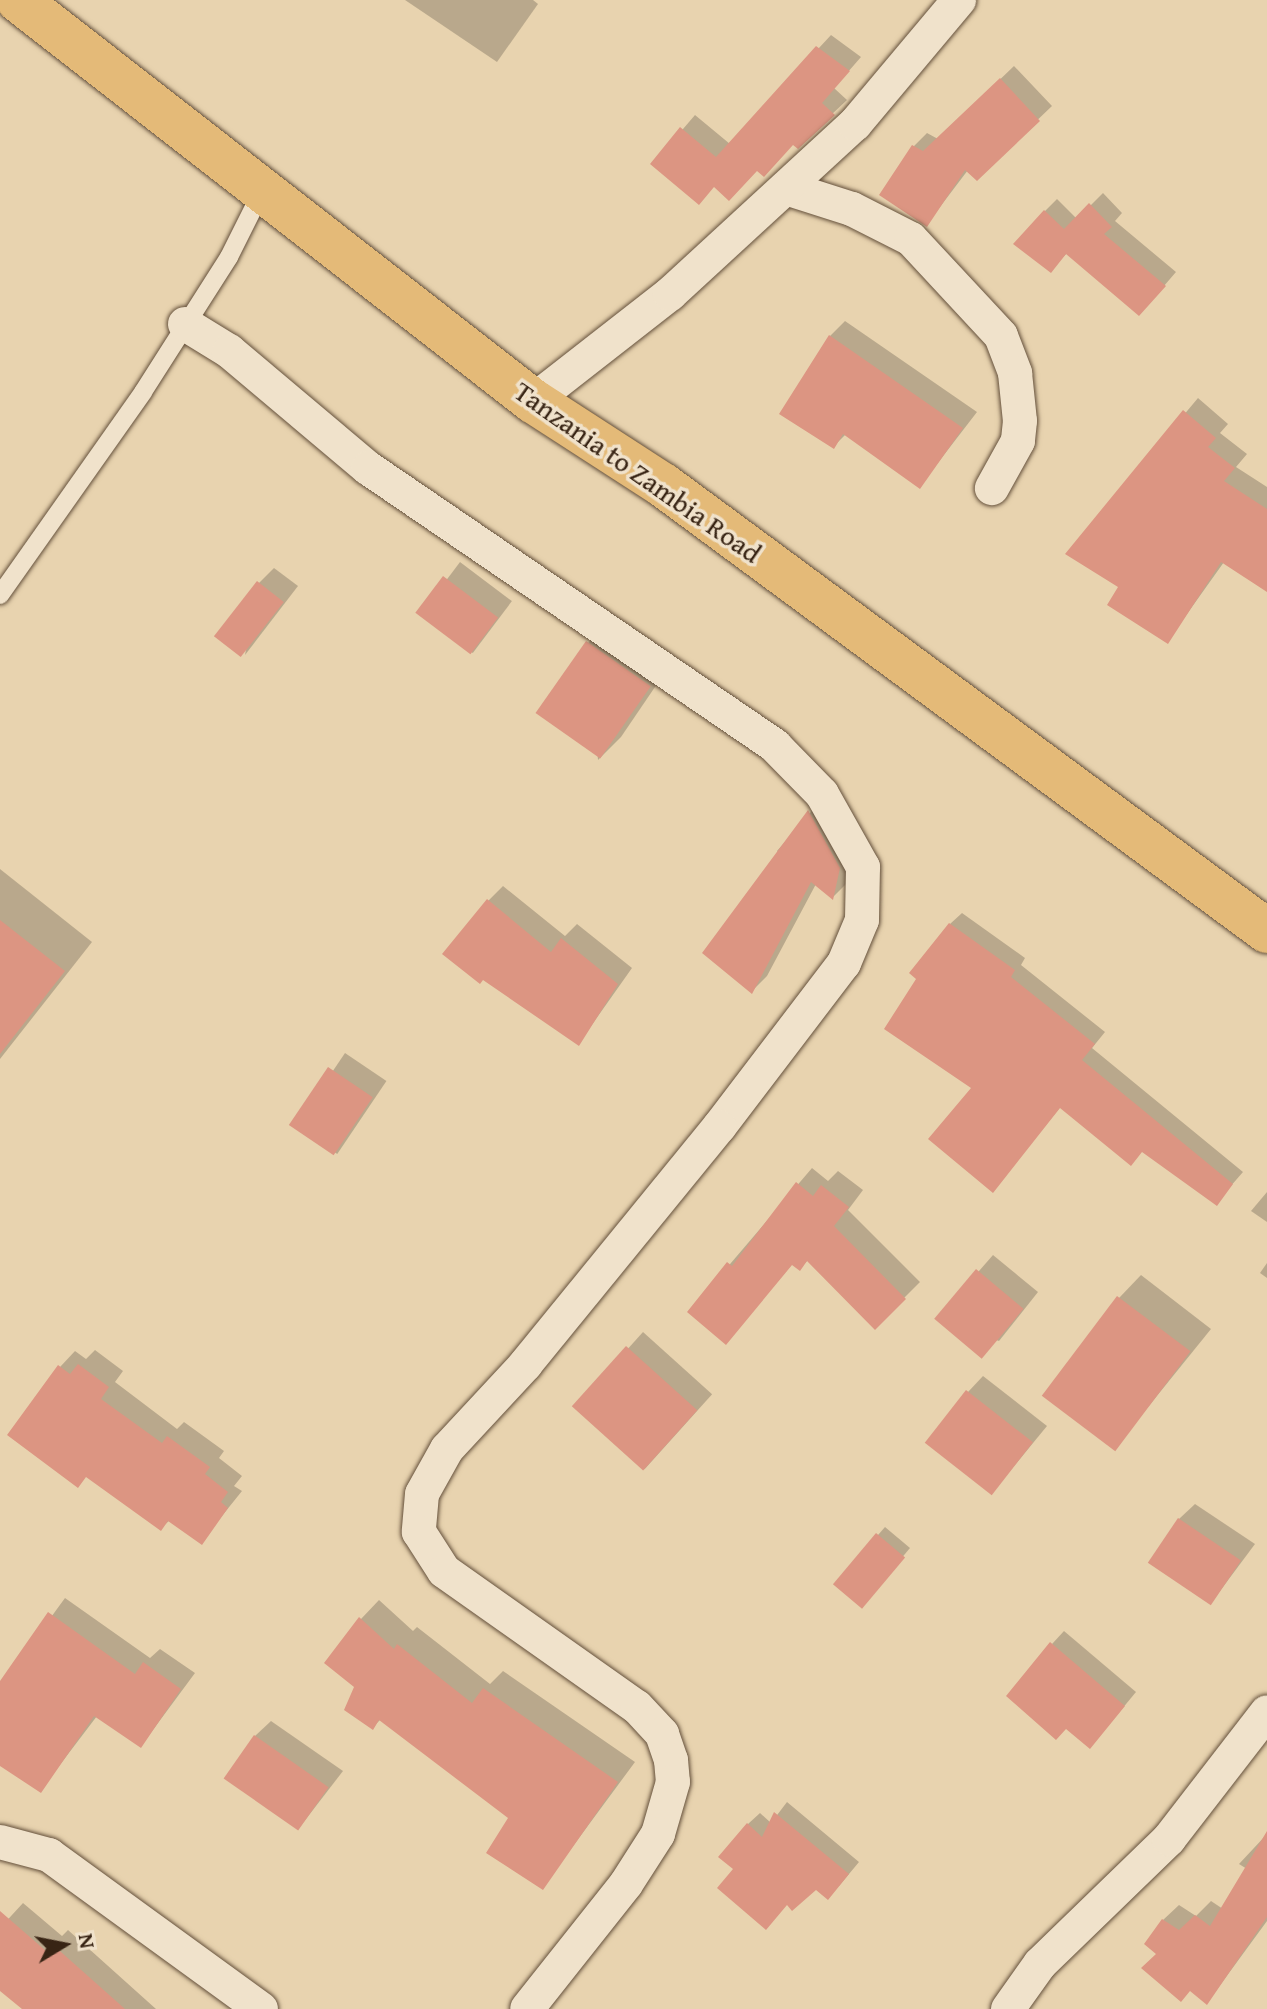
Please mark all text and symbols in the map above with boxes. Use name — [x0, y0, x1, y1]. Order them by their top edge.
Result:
street label: Tanzania to Zambia Road — [508, 374, 768, 570]
north arrow — [24, 1905, 104, 1985]
text: N — [71, 1931, 105, 1951]

